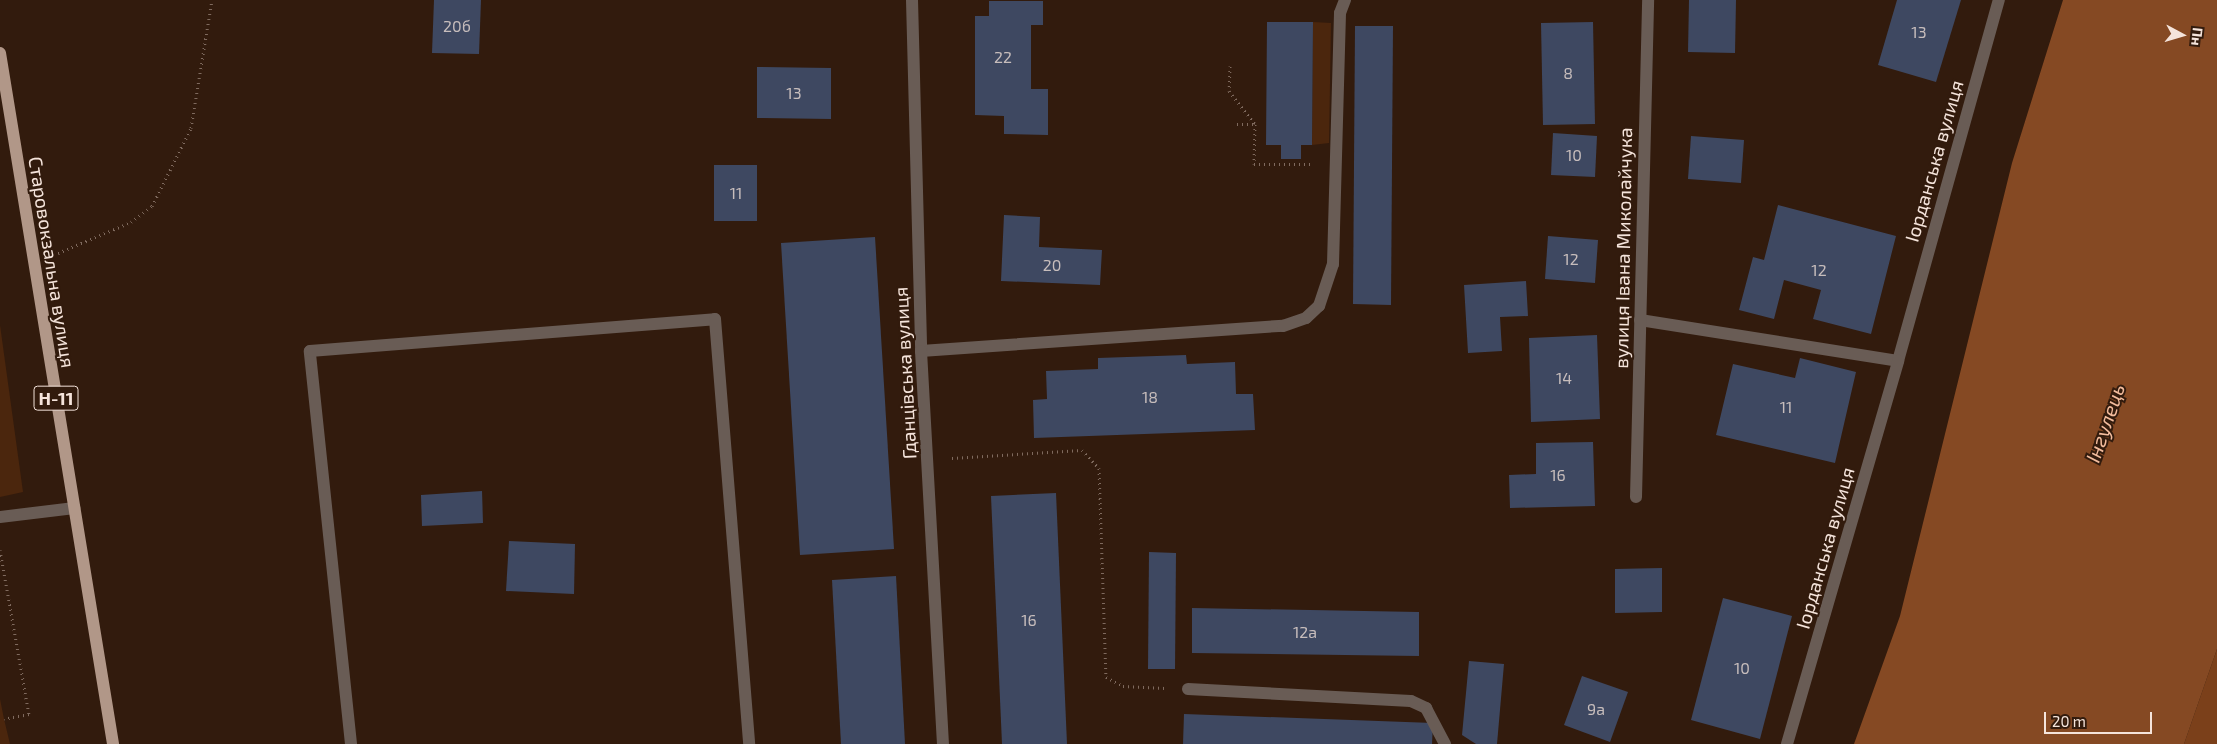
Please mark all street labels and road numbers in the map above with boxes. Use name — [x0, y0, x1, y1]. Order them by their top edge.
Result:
street label: Іорданська вулиця — [1900, 78, 1968, 244]
street label: вулиця Івана Миколайчука — [1609, 127, 1637, 369]
street label: Старовокзальна вулиця — [24, 155, 80, 369]
street label: Гданцівська вулиця — [889, 286, 921, 460]
road number: Н-11 — [34, 382, 78, 413]
street label: Іорданська вулиця — [1791, 465, 1859, 631]

